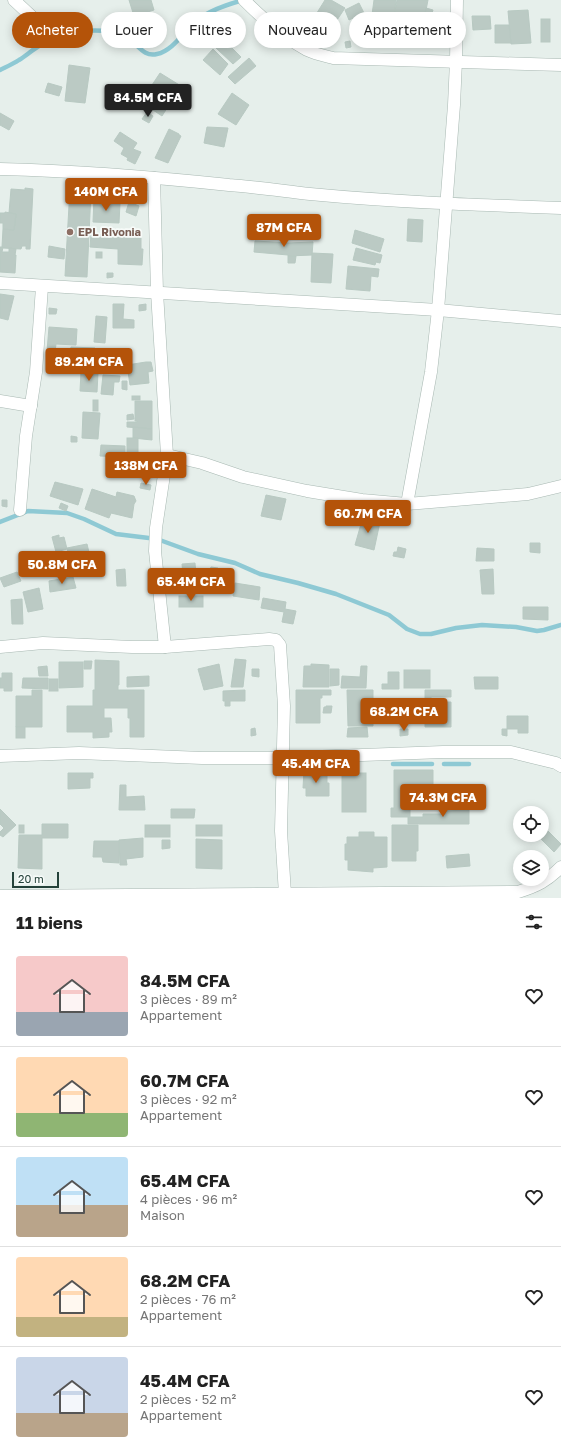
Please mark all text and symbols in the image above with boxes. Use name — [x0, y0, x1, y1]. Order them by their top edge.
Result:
chip: Acheter — [12, 12, 93, 48]
chip: Louer — [101, 12, 167, 48]
chip: Filtres — [175, 12, 246, 48]
chip: Nouveau — [254, 12, 341, 48]
chip: Appartement — [349, 12, 466, 48]
pin: 84.5M CFA — [102, 84, 194, 118]
text: 84.5M CFA — [114, 89, 182, 105]
pin: 140M CFA — [65, 178, 147, 212]
text: 140M CFA — [74, 183, 138, 199]
pin: 87M CFA — [247, 214, 321, 248]
text: 87M CFA — [256, 219, 312, 235]
place label: EPL Rivonia — [78, 225, 141, 238]
marker: EPL Rivonia — [65, 227, 75, 237]
pin: 89.2M CFA — [43, 348, 135, 382]
text: 89.2M CFA — [54, 353, 124, 369]
pin: 138M CFA — [105, 452, 187, 486]
text: 138M CFA — [114, 457, 178, 473]
pin: 60.7M CFA — [322, 500, 414, 534]
text: 60.7M CFA — [334, 505, 402, 521]
pin: 50.8M CFA — [16, 551, 108, 585]
text: 50.8M CFA — [27, 556, 97, 572]
pin: 65.4M CFA — [145, 568, 237, 602]
text: 65.4M CFA — [157, 573, 225, 589]
pin: 68.2M CFA — [358, 698, 450, 732]
text: 68.2M CFA — [369, 703, 439, 719]
pin: 45.4M CFA — [270, 750, 362, 784]
text: 45.4M CFA — [282, 755, 350, 771]
pin: 74.3M CFA — [397, 784, 489, 818]
text: 74.3M CFA — [409, 789, 477, 805]
map controls — [513, 806, 549, 886]
button: locate — [513, 806, 549, 842]
button: layers — [513, 850, 549, 886]
scale bar — [12, 870, 59, 889]
text: 20 m — [18, 872, 44, 885]
icon: filters — [523, 911, 545, 933]
text: 11 biens — [16, 912, 83, 933]
text: 84.5M CFA — [140, 970, 230, 991]
icon: home — [48, 972, 96, 1020]
icon: heart — [523, 985, 545, 1007]
text: 3 pièces · 89 m² — [140, 991, 237, 1007]
text: Appartement — [140, 1007, 222, 1023]
text: 60.7M CFA — [140, 1070, 229, 1091]
icon: home — [48, 1073, 96, 1121]
icon: heart — [523, 1086, 545, 1108]
text: 3 pièces · 92 m² — [140, 1091, 237, 1107]
text: Appartement — [140, 1107, 222, 1123]
text: 65.4M CFA — [140, 1170, 230, 1191]
icon: home — [48, 1173, 96, 1221]
icon: heart — [523, 1186, 545, 1208]
text: 4 pièces · 96 m² — [140, 1191, 237, 1207]
text: Maison — [140, 1207, 185, 1223]
text: 68.2M CFA — [140, 1270, 230, 1291]
icon: home — [48, 1273, 96, 1321]
icon: heart — [523, 1286, 545, 1308]
text: 2 pièces · 76 m² — [140, 1291, 236, 1307]
text: Appartement — [140, 1307, 222, 1323]
text: 45.4M CFA — [140, 1370, 230, 1391]
icon: home — [48, 1373, 96, 1421]
icon: heart — [523, 1386, 545, 1408]
text: 2 pièces · 52 m² — [140, 1391, 236, 1407]
text: Appartement — [140, 1407, 222, 1423]

